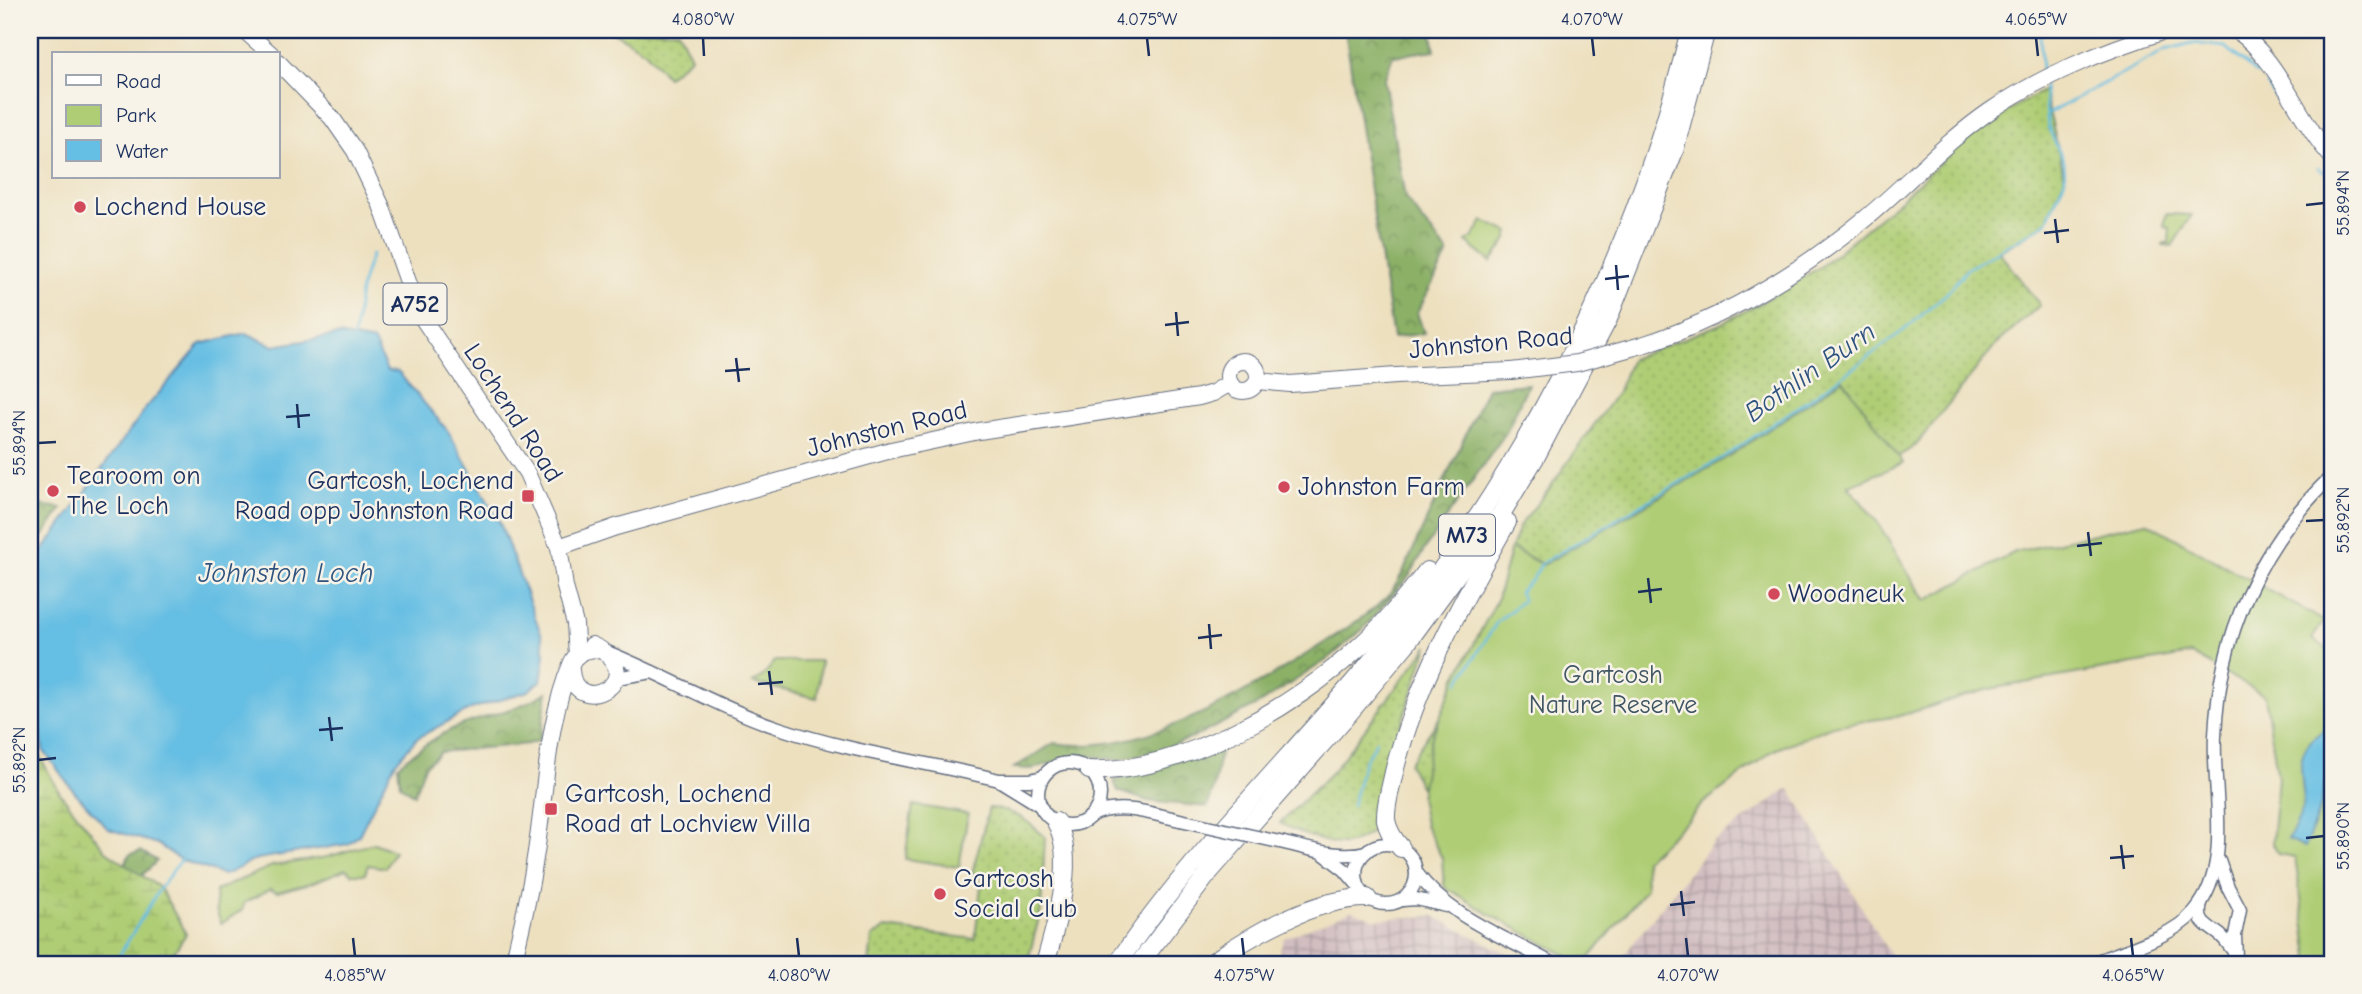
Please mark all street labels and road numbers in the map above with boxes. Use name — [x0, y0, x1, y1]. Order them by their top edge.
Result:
road number: A752 — [384, 284, 446, 324]
street label: Johnston Road — [1408, 321, 1574, 365]
street label: Lochend Road — [457, 338, 569, 488]
street label: Johnston Road — [804, 395, 970, 463]
road number: M73 — [1439, 514, 1495, 556]

